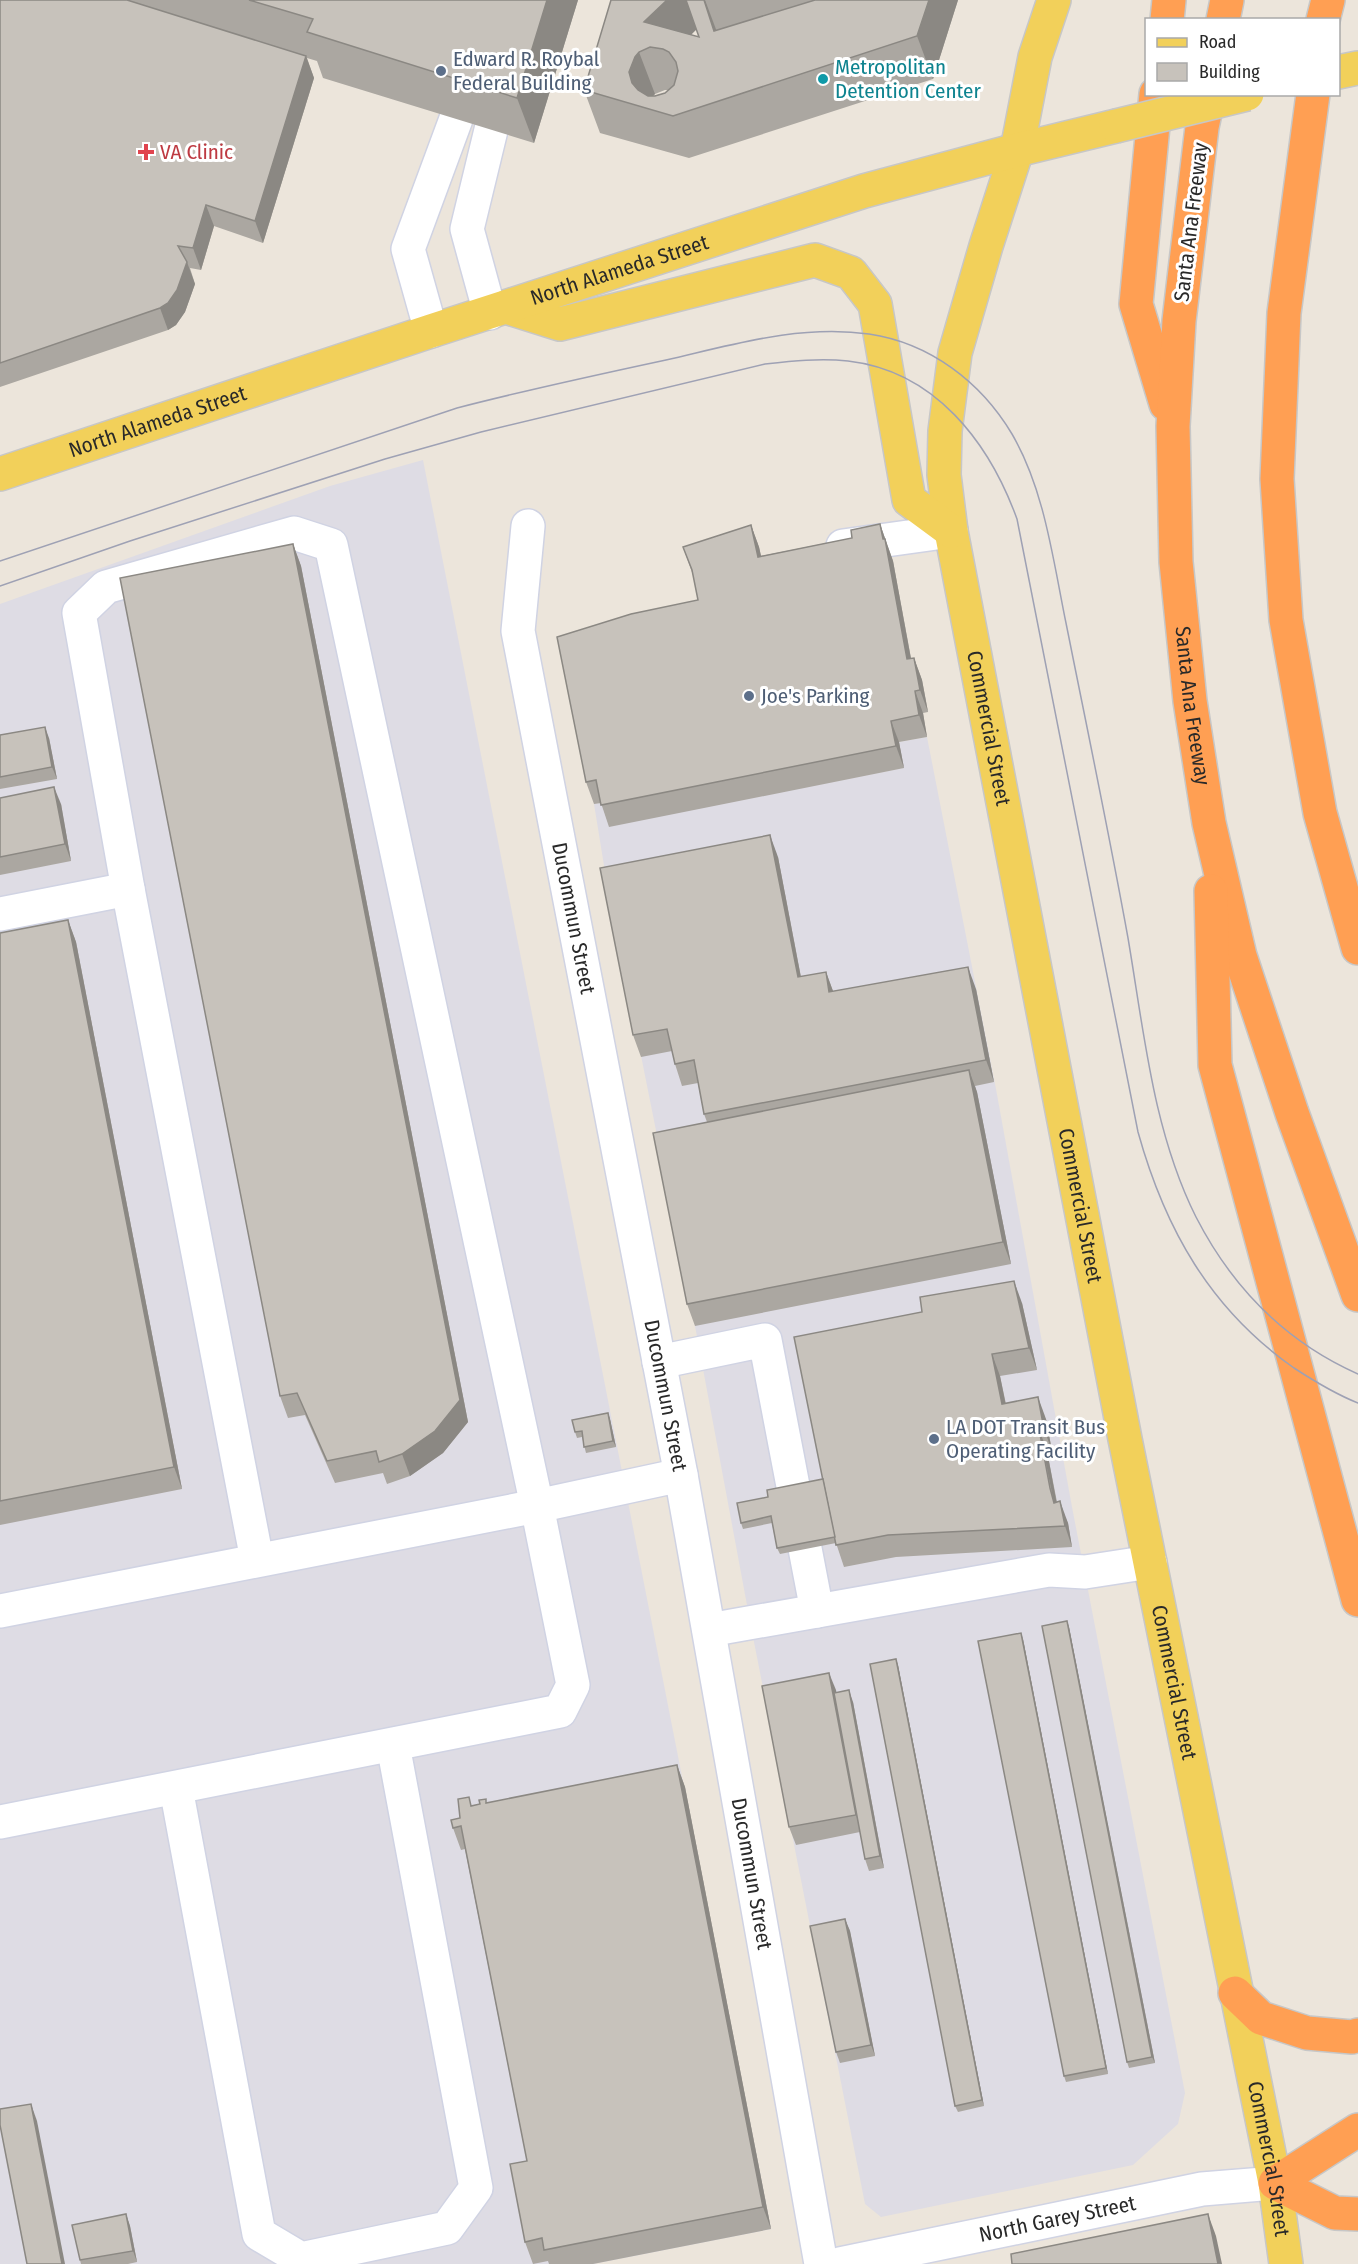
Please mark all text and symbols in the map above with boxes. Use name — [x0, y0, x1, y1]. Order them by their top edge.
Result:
legend — [1145, 18, 1340, 96]
text: Road — [1199, 31, 1236, 53]
place label: Edward R. Roybal Federal Building — [453, 46, 600, 96]
place label: Metropolitan Detention Center — [835, 54, 981, 104]
text: Building — [1199, 61, 1260, 83]
marker: Edward R. Roybal Federal Building — [434, 64, 448, 78]
marker: Metropolitan Detention Center — [816, 72, 830, 86]
place label: VA Clinic — [160, 139, 233, 165]
street label: Santa Ana Freeway — [1168, 140, 1214, 303]
marker: VA Clinic — [137, 143, 155, 161]
street label: North Alameda Street — [527, 229, 712, 311]
street label: North Alameda Street — [65, 380, 250, 463]
street label: Santa Ana Freeway — [1170, 625, 1216, 788]
street label: Commercial Street — [961, 649, 1016, 808]
place label: Joe's Parking — [761, 683, 870, 709]
marker: Joe's Parking — [742, 689, 756, 703]
street label: Ducommun Street — [546, 840, 601, 996]
street label: Commercial Street — [1053, 1126, 1108, 1285]
street label: Ducommun Street — [638, 1317, 693, 1473]
place label: LA DOT Transit Bus Operating Facility — [946, 1414, 1105, 1464]
marker: LA DOT Transit Bus Operating Facility — [927, 1432, 941, 1446]
street label: Commercial Street — [1146, 1603, 1202, 1762]
street label: Ducommun Street — [726, 1796, 778, 1952]
street label: Commercial Street — [1242, 2079, 1295, 2238]
street label: North Garey Street — [977, 2190, 1138, 2248]

